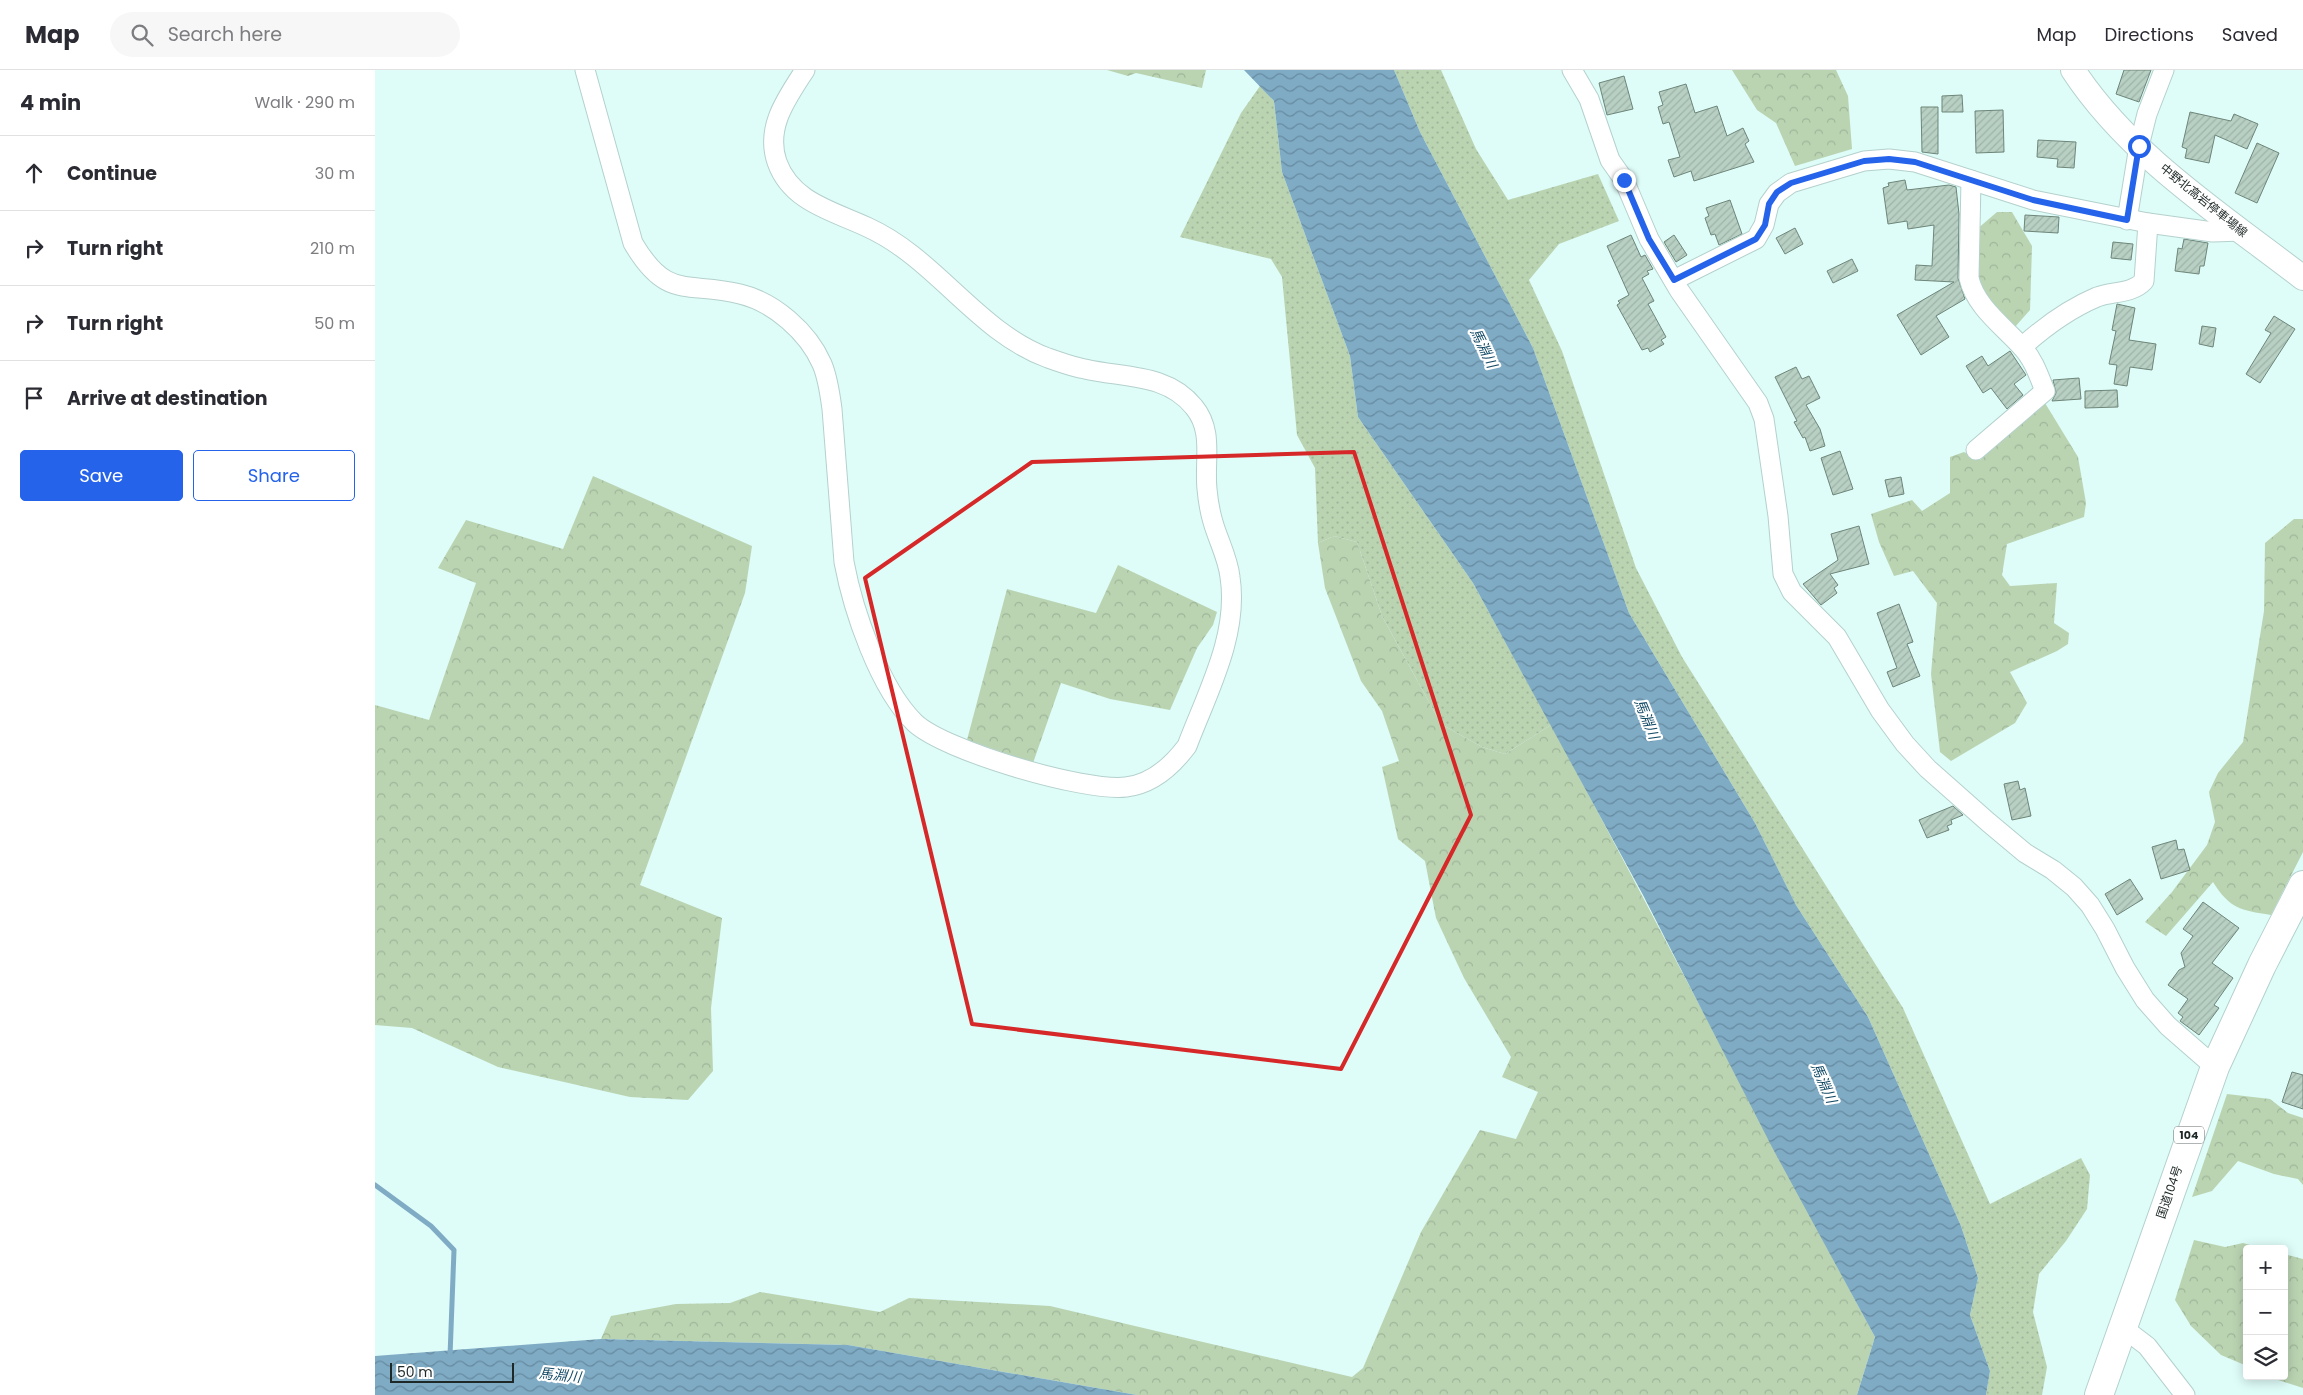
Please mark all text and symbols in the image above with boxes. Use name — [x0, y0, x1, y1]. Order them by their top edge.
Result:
search box — [110, 12, 460, 57]
text: Map — [25, 18, 80, 51]
icon: search — [128, 21, 156, 49]
text: Search here — [168, 21, 282, 48]
text: Map — [2037, 22, 2076, 47]
text: Directions — [2104, 22, 2194, 47]
text: Saved — [2222, 22, 2278, 47]
text: 4 min — [20, 88, 81, 117]
text: Walk · 290 m — [254, 91, 355, 114]
route start — [2128, 135, 2151, 158]
icon: ahead — [20, 159, 48, 187]
street label: 中野北高岩停車場線 — [2157, 159, 2251, 241]
text: Continue — [67, 160, 157, 187]
text: 30 m — [315, 162, 355, 185]
route end — [1613, 169, 1636, 192]
icon: right — [20, 234, 48, 262]
text: Turn right — [67, 235, 163, 262]
text: 210 m — [310, 237, 355, 260]
icon: right — [20, 309, 48, 337]
text: Turn right — [67, 310, 163, 337]
text: 50 m — [314, 312, 355, 335]
water label: 馬淵川 — [1466, 325, 1503, 373]
icon: arrive — [20, 384, 48, 412]
text: Arrive at destination — [67, 385, 268, 412]
button: Save — [20, 450, 183, 501]
button: Share — [193, 450, 355, 501]
water label: 馬淵川 — [1630, 696, 1665, 744]
water label: 馬淵川 — [1806, 1060, 1842, 1108]
road number: 104 — [2174, 1126, 2204, 1144]
street label: 国道104号 — [2152, 1163, 2186, 1221]
map controls — [2243, 1245, 2288, 1380]
button: + — [2243, 1245, 2288, 1290]
button: − — [2243, 1290, 2288, 1335]
button: layers — [2243, 1335, 2288, 1380]
scale bar — [390, 1360, 514, 1383]
text: 50 m — [397, 1362, 433, 1382]
water label: 馬淵川 — [538, 1363, 584, 1387]

